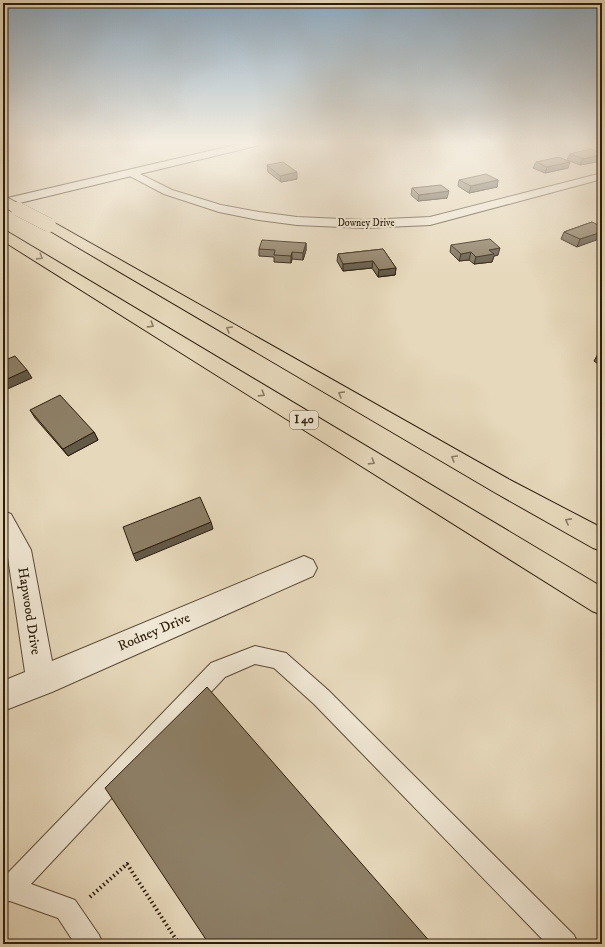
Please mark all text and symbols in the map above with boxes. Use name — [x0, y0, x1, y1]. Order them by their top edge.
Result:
street label: Downey Drive — [337, 217, 395, 229]
one-way arrow — [36, 253, 43, 260]
one-way arrow — [147, 321, 154, 328]
one-way arrow — [226, 326, 233, 333]
one-way arrow — [258, 389, 265, 396]
one-way arrow — [338, 391, 345, 398]
road number: I 40 — [290, 411, 318, 429]
one-way arrow — [451, 456, 458, 463]
one-way arrow — [368, 457, 375, 464]
one-way arrow — [564, 519, 572, 526]
street label: Hapwood Drive — [13, 566, 45, 656]
street label: Rodney Drive — [115, 609, 193, 655]

